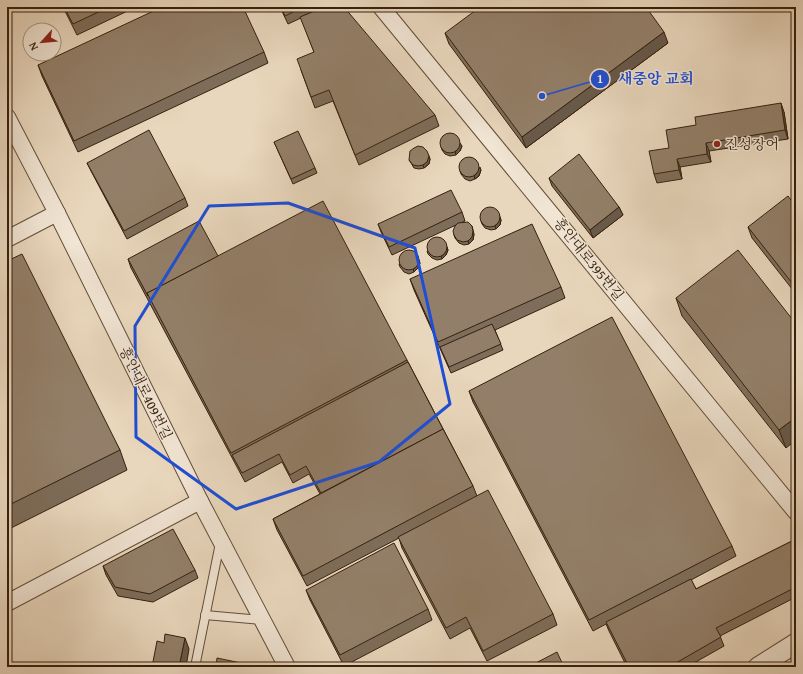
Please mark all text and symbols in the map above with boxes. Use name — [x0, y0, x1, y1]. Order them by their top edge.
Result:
north arrow — [22, 22, 62, 62]
text: N — [24, 39, 42, 53]
callout: 새중앙 교회 — [590, 65, 702, 92]
text: 새중앙 교회 — [618, 68, 694, 89]
text: 1 — [597, 70, 603, 87]
place label: 진성장어 — [725, 134, 779, 154]
marker: 진성장어 — [712, 139, 722, 149]
street label: 흥안대로395번길 — [549, 213, 629, 305]
street label: 흥안대로409번길 — [115, 343, 177, 443]

